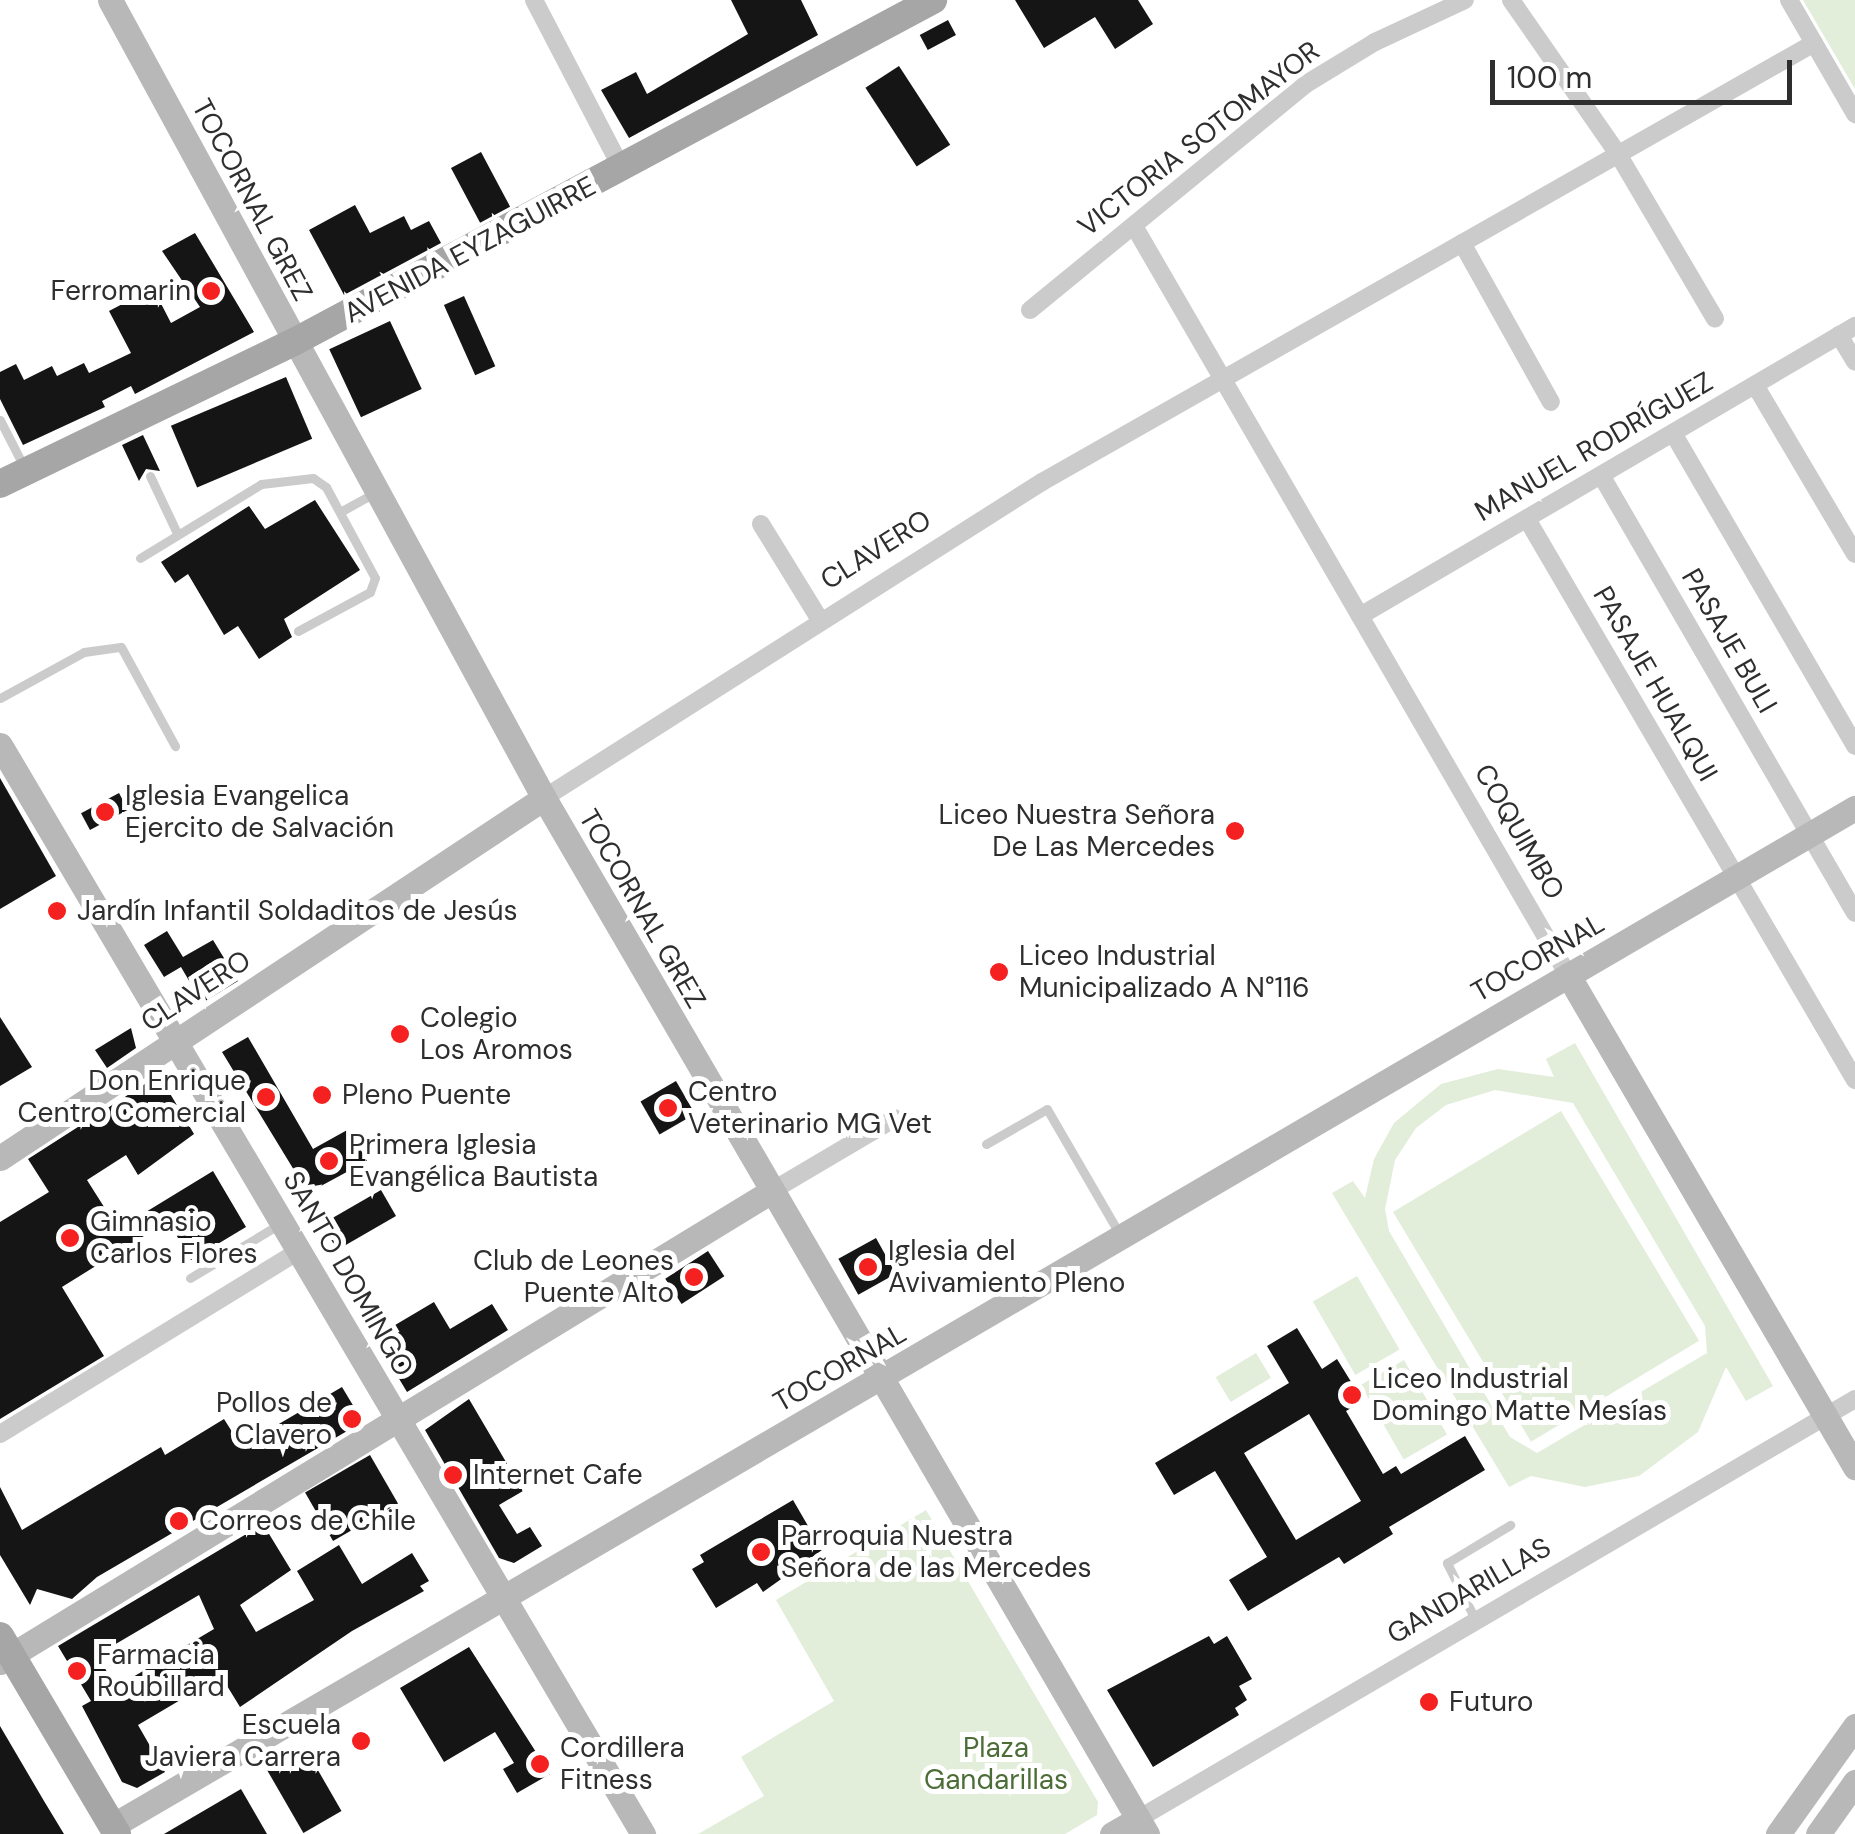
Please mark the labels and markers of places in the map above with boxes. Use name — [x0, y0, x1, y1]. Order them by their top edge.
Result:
place label: Ferromarin — [51, 274, 191, 308]
marker: Ferromarin — [200, 280, 222, 302]
place label: Iglesia Evangelica Ejercito de Salvación — [125, 779, 394, 845]
place label: Liceo Nuestra Señora De Las Mercedes — [938, 798, 1215, 864]
marker: Iglesia Evangelica Ejercito de Salvación — [94, 801, 116, 823]
marker: Liceo Nuestra Señora De Las Mercedes — [1224, 820, 1246, 842]
place label: Jardín Infantil Soldaditos de Jesús — [77, 894, 518, 928]
marker: Jardín Infantil Soldaditos de Jesús — [46, 900, 68, 922]
place label: Liceo Industrial Municipalizado A N°116 — [1019, 939, 1310, 1005]
marker: Liceo Industrial Municipalizado A N°116 — [988, 961, 1010, 983]
place label: Colegio Los Aromos — [420, 1001, 573, 1067]
marker: Colegio Los Aromos — [389, 1023, 411, 1045]
place label: Don Enrique Centro Comercial — [18, 1064, 246, 1130]
place label: Centro Veterinario MG Vet — [688, 1075, 932, 1141]
place label: Pleno Puente — [342, 1078, 511, 1112]
marker: Pleno Puente — [311, 1084, 333, 1106]
marker: Don Enrique Centro Comercial — [255, 1086, 277, 1108]
marker: Centro Veterinario MG Vet — [657, 1097, 679, 1119]
place label: Primera Iglesia Evangélica Bautista — [349, 1128, 598, 1194]
marker: Primera Iglesia Evangélica Bautista — [318, 1150, 340, 1172]
place label: Gimnasio Carlos Flores — [90, 1205, 258, 1271]
marker: Gimnasio Carlos Flores — [59, 1227, 81, 1249]
place label: Iglesia del Avivamiento Pleno — [888, 1234, 1125, 1300]
place label: Club de Leones Puente Alto — [473, 1244, 674, 1310]
marker: Iglesia del Avivamiento Pleno — [857, 1256, 879, 1278]
marker: Club de Leones Puente Alto — [683, 1266, 705, 1288]
place label: Liceo Industrial Domingo Matte Mesías — [1372, 1362, 1667, 1428]
marker: Liceo Industrial Domingo Matte Mesías — [1341, 1384, 1363, 1406]
place label: Pollos de Clavero — [216, 1386, 332, 1452]
marker: Pollos de Clavero — [341, 1408, 363, 1430]
place label: Internet Cafe — [473, 1458, 643, 1492]
marker: Internet Cafe — [442, 1464, 464, 1486]
place label: Correos de Chile — [199, 1504, 416, 1538]
marker: Correos de Chile — [168, 1510, 190, 1532]
place label: Parroquia Nuestra Señora de las Mercedes — [781, 1519, 1091, 1585]
marker: Parroquia Nuestra Señora de las Mercedes — [750, 1541, 772, 1563]
place label: Farmacia Roubillard — [97, 1638, 225, 1704]
marker: Farmacia Roubillard — [66, 1660, 88, 1682]
place label: Futuro — [1449, 1685, 1533, 1719]
marker: Futuro — [1418, 1691, 1440, 1713]
place label: Escuela Javiera Carrera — [145, 1708, 341, 1774]
marker: Escuela Javiera Carrera — [350, 1730, 372, 1752]
place label: Cordillera Fitness — [560, 1731, 685, 1797]
marker: Cordillera Fitness — [529, 1753, 551, 1775]

